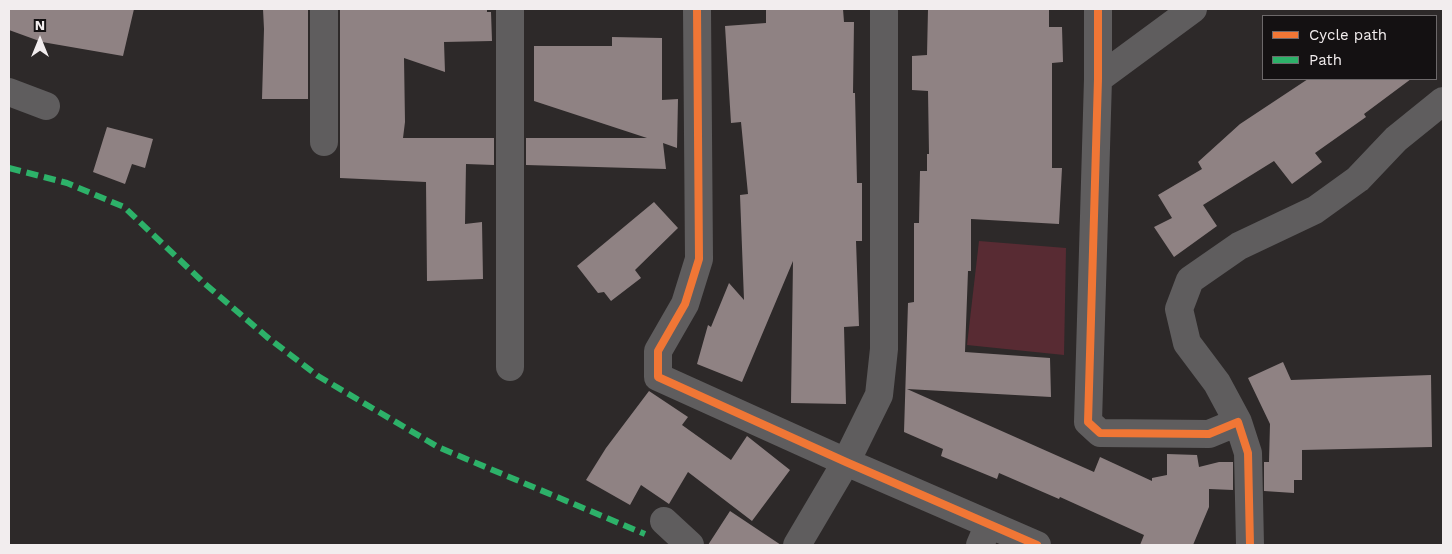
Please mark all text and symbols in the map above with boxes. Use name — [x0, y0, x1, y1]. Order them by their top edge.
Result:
north arrow — [15, 15, 65, 65]
legend — [1262, 15, 1437, 80]
text: N — [35, 17, 45, 33]
text: Cycle path — [1309, 26, 1387, 44]
text: Path — [1309, 51, 1342, 69]

